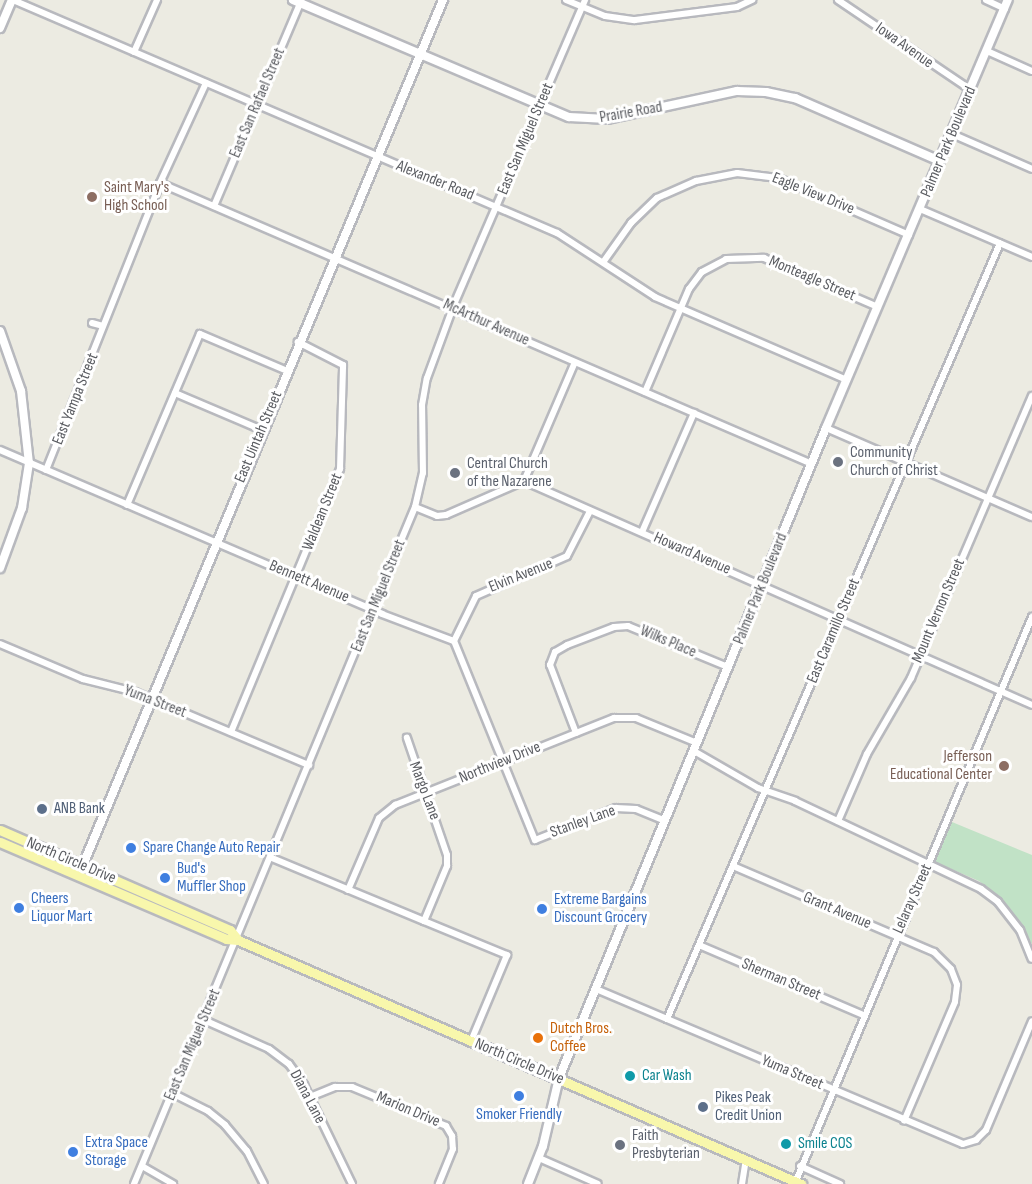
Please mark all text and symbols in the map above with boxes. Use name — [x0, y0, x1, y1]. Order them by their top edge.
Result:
street label: Iowa Avenue — [871, 19, 937, 73]
street label: East San Rafael Street — [226, 45, 290, 161]
street label: East San Miguel Street — [494, 80, 558, 198]
street label: Palmer Park Boulevard — [917, 84, 981, 200]
street label: Prairie Road — [598, 98, 664, 128]
street label: Alexander Road — [393, 157, 477, 205]
street label: Eagle View Drive — [769, 169, 857, 219]
place label: Saint Mary's High School — [104, 178, 169, 216]
marker: Saint Mary's High School — [85, 190, 99, 204]
street label: Monteagle Street — [766, 252, 858, 306]
street label: McArthur Avenue — [440, 295, 532, 351]
street label: East Yampa Street — [49, 350, 103, 448]
street label: East Uintah Street — [231, 388, 287, 486]
place label: Community Church of Christ — [850, 443, 938, 481]
place label: Central Church of the Nazarene — [467, 454, 552, 492]
marker: Community Church of Christ — [831, 455, 845, 469]
marker: Central Church of the Nazarene — [448, 466, 462, 480]
street label: Waldean Street — [299, 471, 347, 553]
street label: Howard Avenue — [651, 528, 733, 580]
street label: Palmer Park Boulevard — [730, 531, 792, 647]
street label: East San Miguel Street — [348, 537, 410, 655]
street label: Elvin Avenue — [486, 555, 556, 597]
street label: Mount Vernon Street — [908, 556, 970, 666]
street label: Bennett Avenue — [266, 557, 352, 607]
street label: East Caramillo Street — [803, 576, 865, 686]
street label: Wilks Place — [637, 622, 699, 662]
street label: Yuma Street — [121, 681, 189, 723]
street label: Northview Drive — [456, 738, 544, 788]
place label: Jefferson Educational Center — [890, 747, 992, 785]
street label: Margo Lane — [404, 759, 444, 823]
marker: Jefferson Educational Center — [997, 759, 1011, 773]
place label: ANB Bank — [54, 799, 105, 819]
street label: Stanley Lane — [548, 801, 618, 843]
marker: ANB Bank — [35, 802, 49, 816]
street label: North Circle Drive — [23, 834, 119, 888]
place label: Spare Change Auto Repair — [143, 838, 280, 858]
marker: Spare Change Auto Repair — [124, 841, 138, 855]
place label: Bud's Muffler Shop — [177, 859, 246, 897]
street label: Lelaray Street — [889, 861, 937, 937]
marker: Bud's Muffler Shop — [158, 871, 172, 885]
street label: Grant Avenue — [800, 888, 874, 934]
place label: Cheers Liquor Mart — [31, 889, 92, 927]
place label: Extreme Bargains Discount Grocery — [554, 890, 647, 928]
marker: Cheers Liquor Mart — [12, 901, 26, 915]
marker: Extreme Bargains Discount Grocery — [535, 902, 549, 916]
street label: Sherman Street — [738, 955, 824, 1005]
street label: East San Miguel Street — [161, 986, 225, 1104]
place label: Dutch Bros. Coffee — [550, 1019, 612, 1057]
marker: Dutch Bros. Coffee — [531, 1031, 545, 1045]
street label: North Circle Drive — [471, 1035, 567, 1089]
street label: Yuma Street — [758, 1051, 826, 1095]
place label: Car Wash — [642, 1066, 692, 1086]
street label: Diana Lane — [285, 1067, 329, 1127]
marker: Car Wash — [623, 1069, 637, 1083]
street label: Marion Drive — [373, 1088, 443, 1132]
place label: Pikes Peak Credit Union — [715, 1088, 782, 1126]
marker: Smoker Friendly — [512, 1089, 526, 1103]
marker: Pikes Peak Credit Union — [696, 1100, 710, 1114]
place label: Smoker Friendly — [476, 1105, 562, 1125]
place label: Faith Presbyterian — [632, 1126, 700, 1164]
place label: Extra Space Storage — [85, 1133, 148, 1171]
place label: Smile COS — [798, 1134, 852, 1154]
marker: Smile COS — [779, 1137, 793, 1151]
marker: Faith Presbyterian — [613, 1138, 627, 1152]
marker: Extra Space Storage — [66, 1145, 80, 1159]

